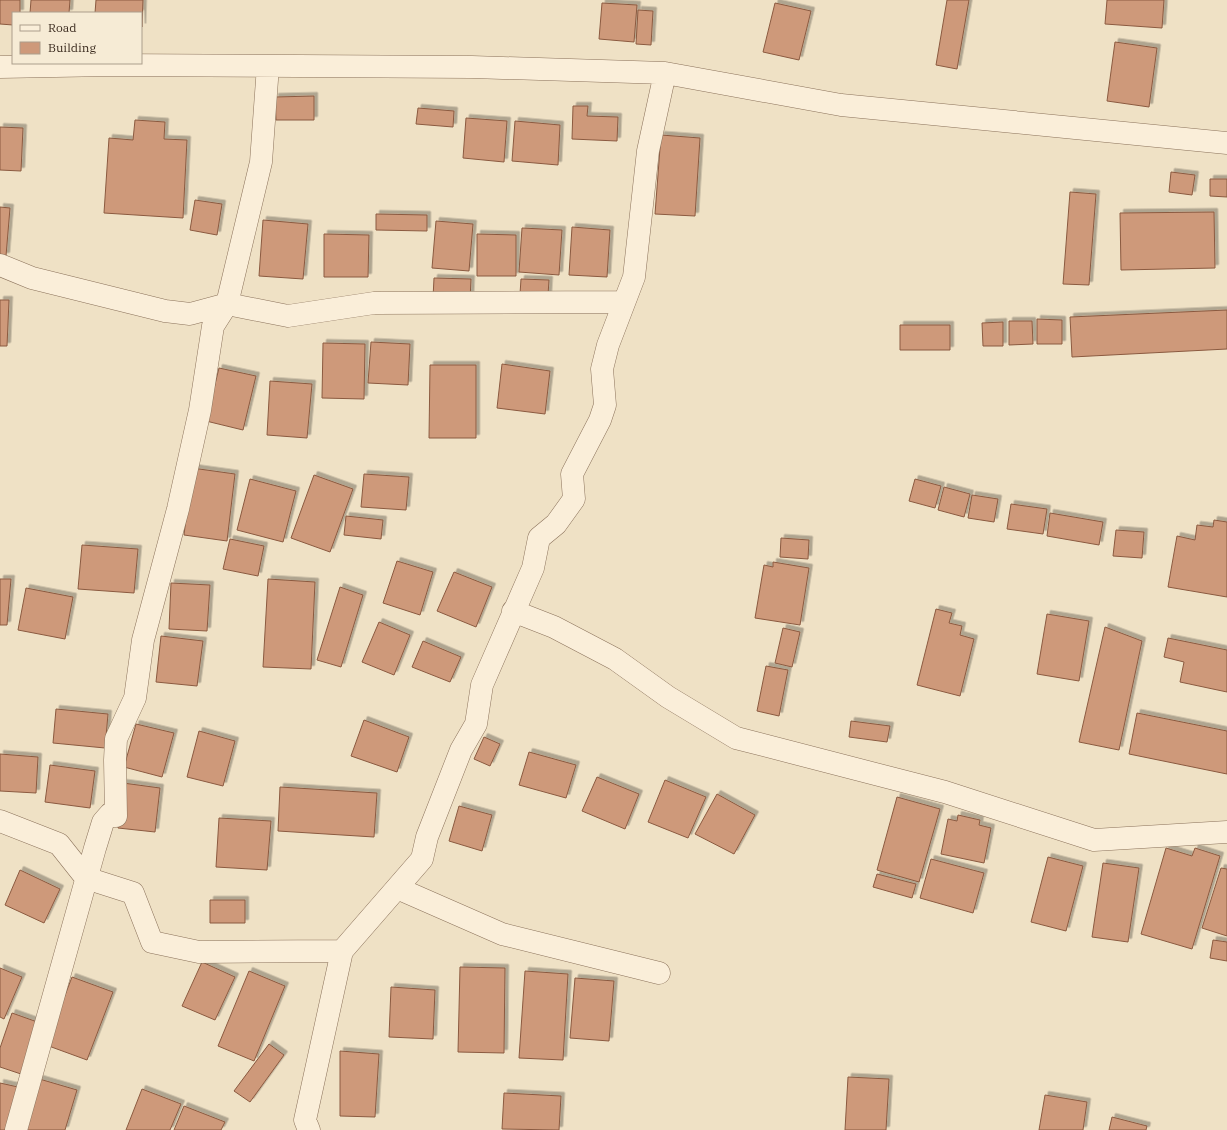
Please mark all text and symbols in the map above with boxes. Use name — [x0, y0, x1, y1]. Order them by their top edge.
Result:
legend — [12, 12, 142, 64]
text: Road — [48, 20, 77, 35]
text: Building — [48, 40, 96, 55]

